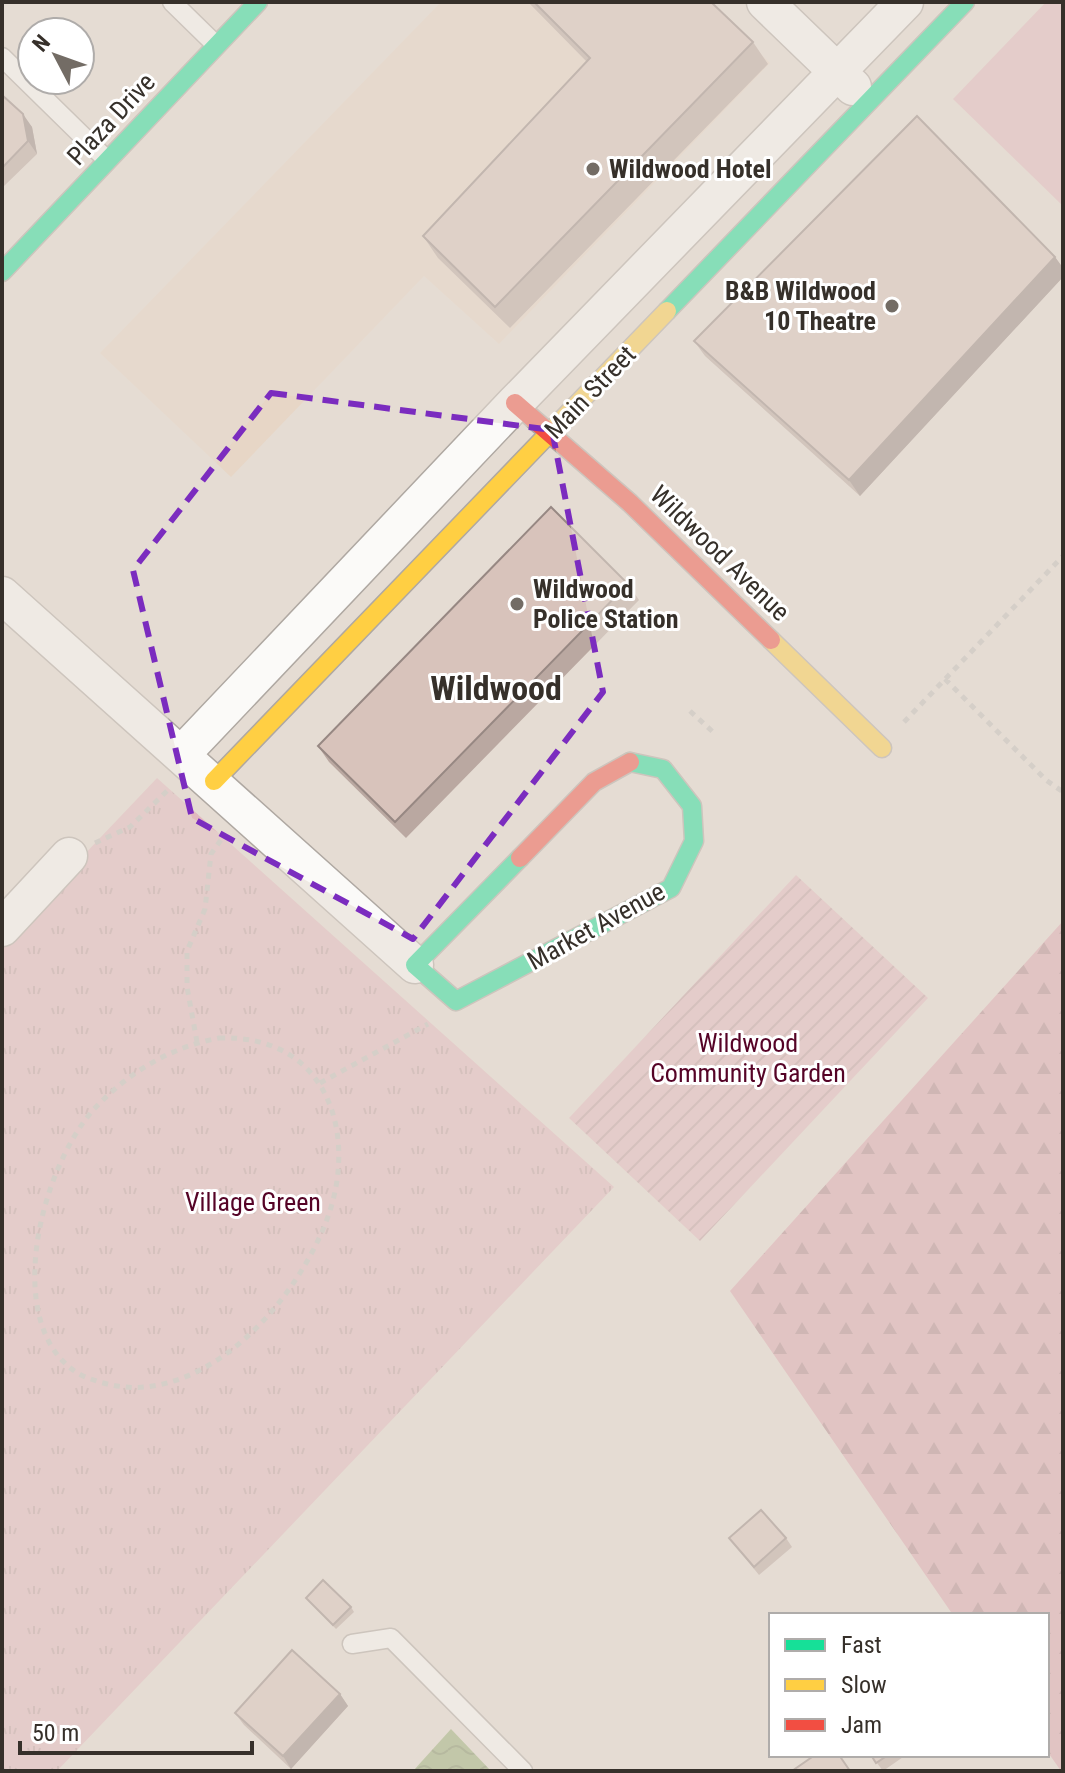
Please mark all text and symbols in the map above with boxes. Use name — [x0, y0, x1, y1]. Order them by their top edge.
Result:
north arrow — [16, 16, 96, 96]
text: N — [27, 30, 55, 56]
street label: Plaza Drive — [61, 67, 161, 171]
place label: Wildwood Hotel — [609, 154, 772, 184]
marker: Wildwood Hotel — [584, 160, 602, 178]
place label: B&B Wildwood 10 Theatre — [725, 276, 876, 336]
marker: B&B Wildwood 10 Theatre — [883, 297, 901, 315]
street label: Main Street — [538, 339, 642, 445]
street label: Wildwood Avenue — [644, 479, 796, 627]
place label: Wildwood Police Station — [533, 574, 679, 634]
marker: Wildwood Police Station — [508, 595, 526, 613]
district label: Wildwood — [430, 668, 562, 708]
street label: Market Avenue — [522, 876, 670, 976]
park label: Wildwood Community Garden — [650, 1028, 846, 1088]
park label: Village Green — [185, 1187, 321, 1217]
legend — [769, 1613, 1049, 1757]
text: Fast — [841, 1631, 882, 1659]
text: Slow — [841, 1671, 887, 1699]
scale bar — [20, 1705, 252, 1755]
text: Jam — [841, 1711, 882, 1739]
text: 50 m — [32, 1719, 79, 1747]

